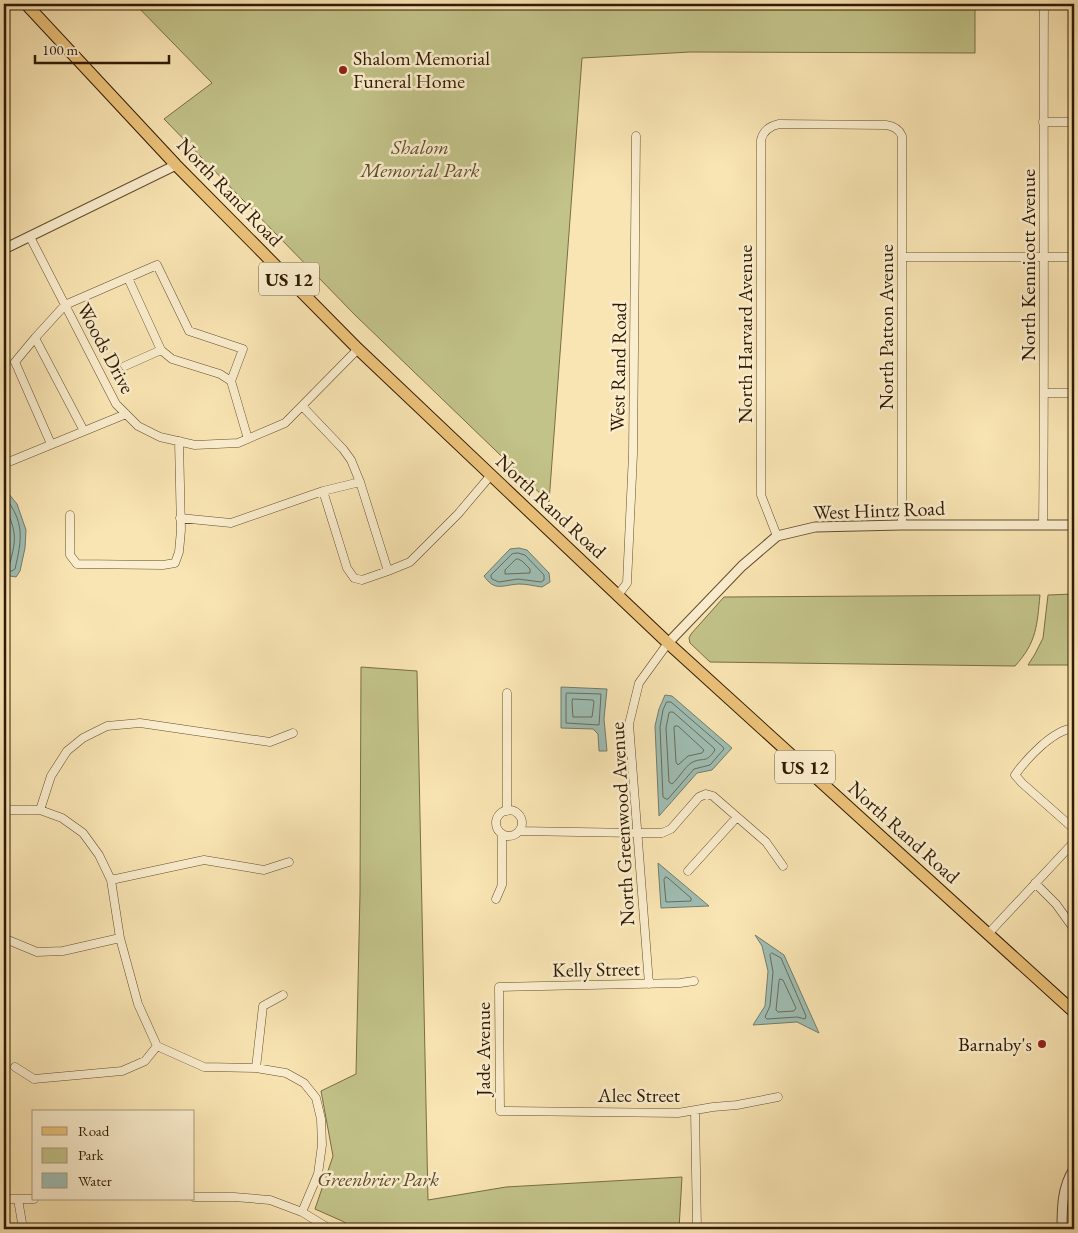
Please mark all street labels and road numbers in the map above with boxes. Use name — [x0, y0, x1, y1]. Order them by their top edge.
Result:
street label: North Rand Road — [171, 132, 289, 253]
street label: North Kennicott Avenue — [1015, 169, 1041, 361]
street label: North Patton Avenue — [873, 244, 899, 410]
street label: North Harvard Avenue — [732, 245, 758, 423]
road number: US 12 — [259, 262, 319, 296]
street label: Woods Drive — [71, 298, 141, 398]
street label: West Rand Road — [604, 301, 632, 432]
street label: North Rand Road — [490, 448, 612, 564]
street label: West Hintz Road — [812, 495, 946, 525]
street label: North Greenwood Avenue — [604, 721, 640, 927]
road number: US 12 — [775, 750, 835, 784]
street label: North Rand Road — [843, 775, 966, 890]
street label: Kelly Street — [552, 955, 641, 983]
street label: Jade Avenue — [470, 1002, 496, 1098]
street label: Alec Street — [597, 1082, 681, 1108]

